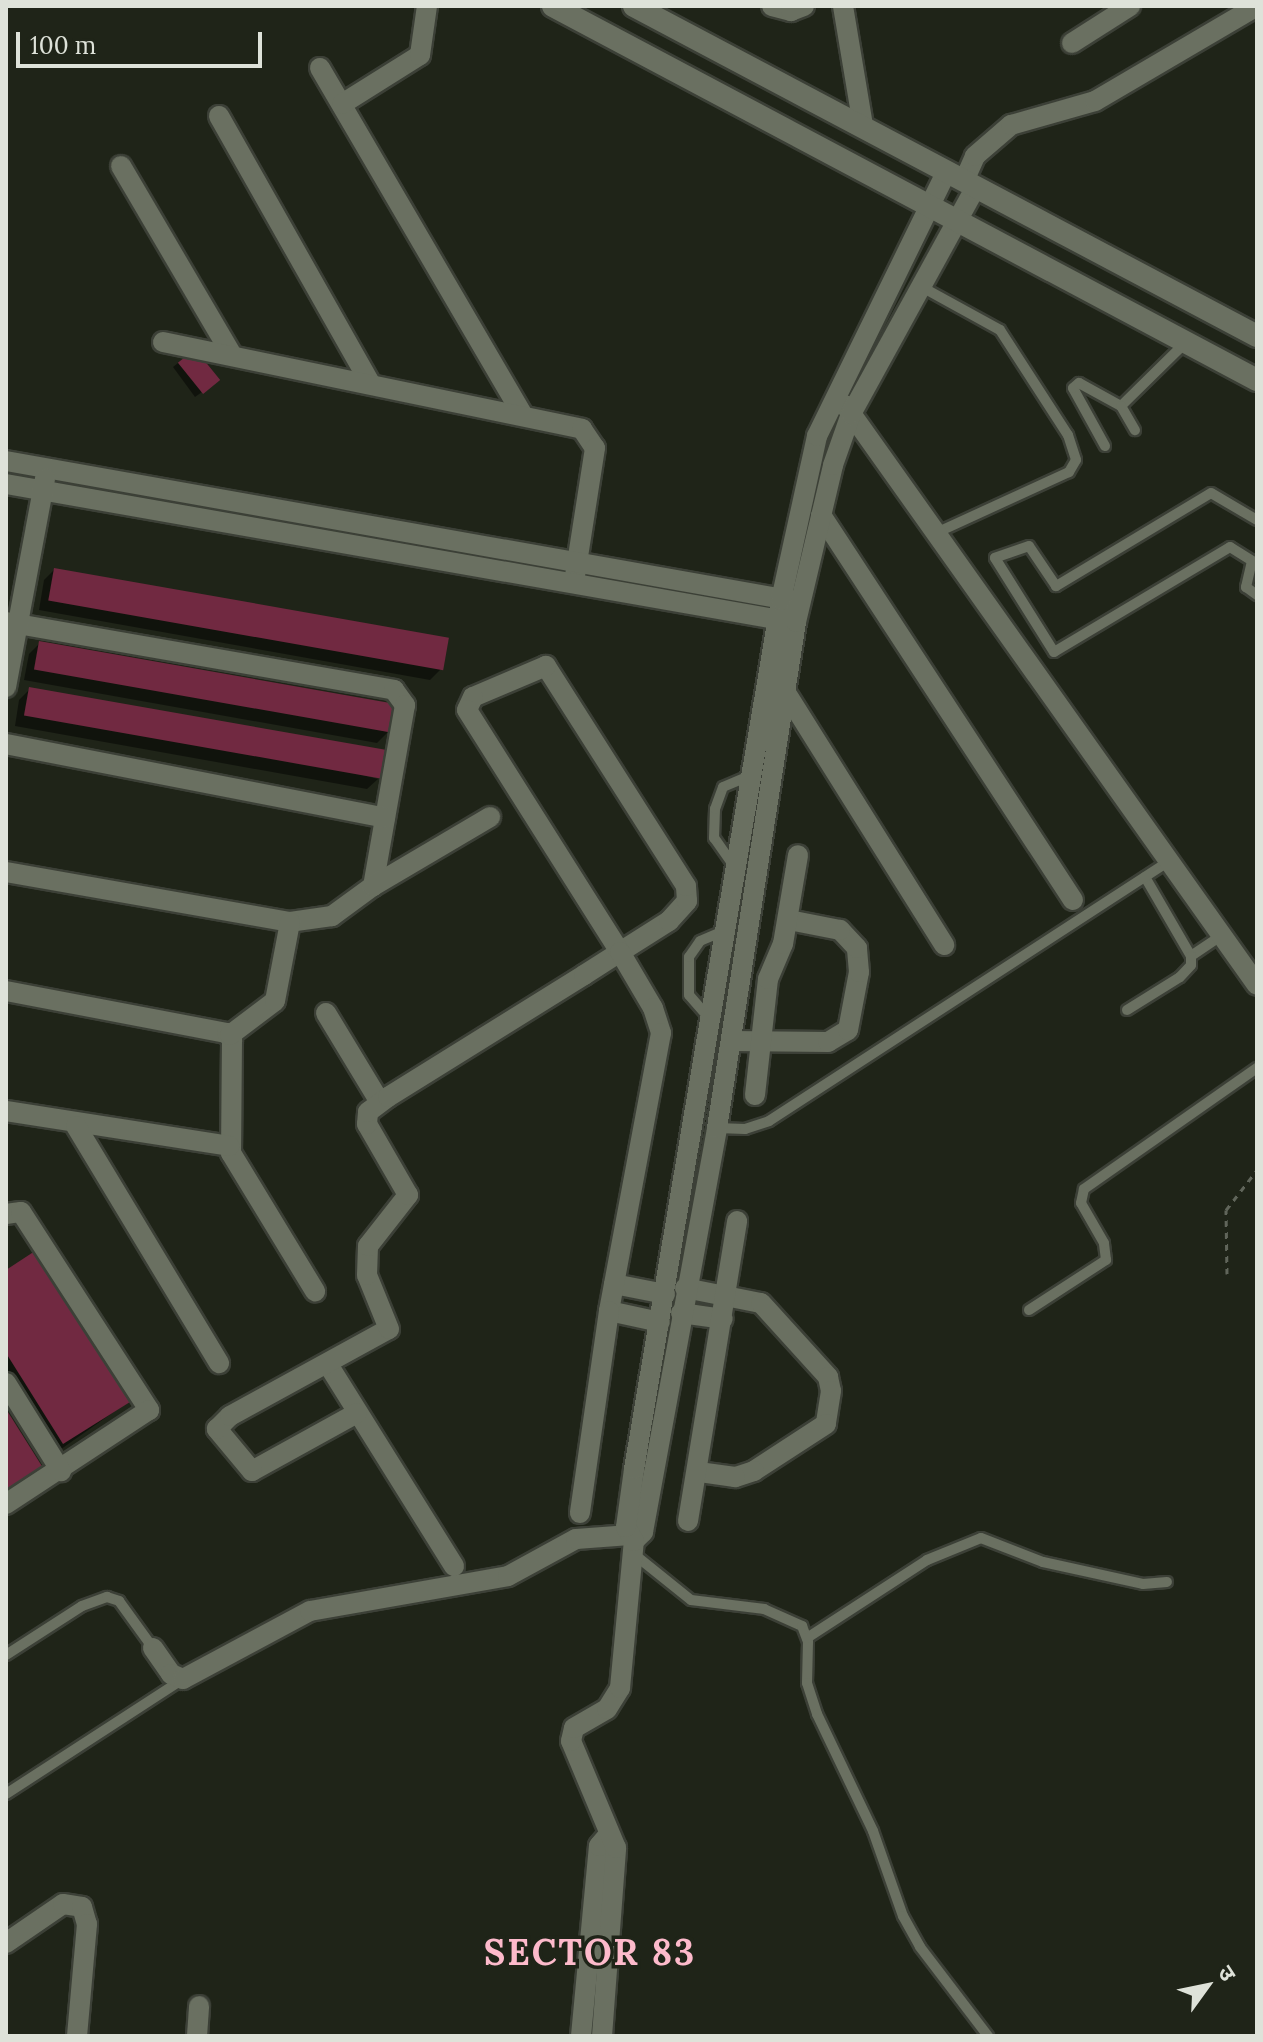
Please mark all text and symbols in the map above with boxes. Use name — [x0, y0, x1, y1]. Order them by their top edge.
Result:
scale bar — [20, 16, 266, 66]
text: 100 m — [30, 30, 96, 61]
district label: SECTOR 83 — [484, 1931, 696, 1975]
north arrow — [1167, 1946, 1247, 2026]
text: उ — [1212, 1960, 1242, 1986]

